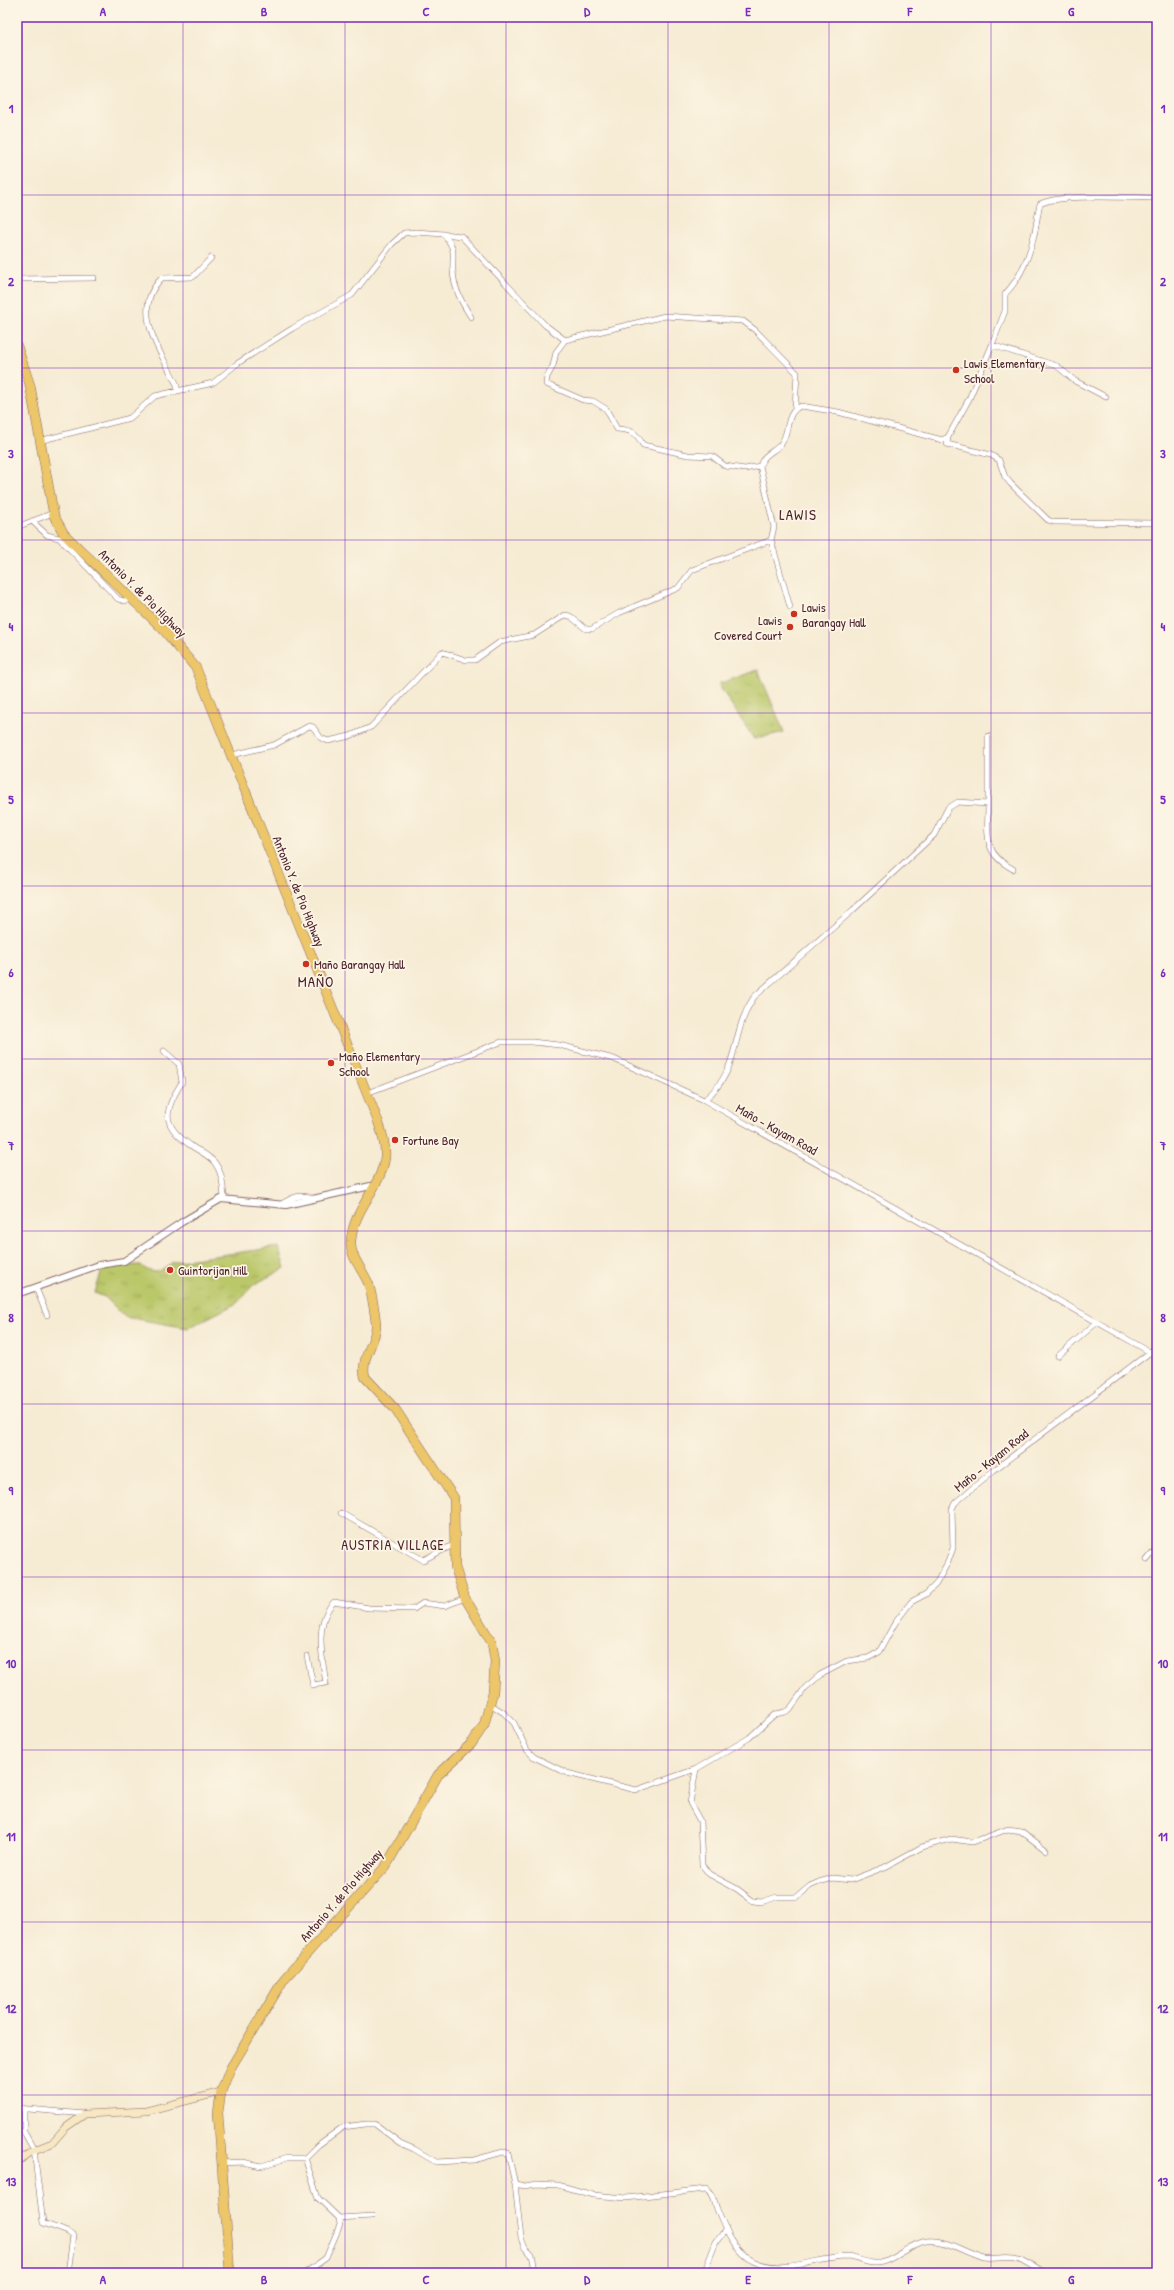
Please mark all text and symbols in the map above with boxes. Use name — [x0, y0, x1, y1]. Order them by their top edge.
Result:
text: A — [100, 2, 107, 20]
text: B — [261, 2, 268, 20]
text: C — [422, 2, 430, 20]
text: D — [584, 2, 591, 20]
text: E — [745, 2, 751, 20]
text: F — [907, 2, 914, 20]
text: G — [1068, 2, 1075, 20]
text: 1 — [9, 99, 14, 117]
text: 1 — [1161, 99, 1166, 117]
text: 2 — [8, 272, 15, 290]
text: 2 — [1160, 272, 1167, 290]
place label: Lawis Elementary School — [964, 354, 1046, 387]
marker: Lawis Elementary School — [951, 365, 961, 375]
text: 3 — [8, 444, 14, 462]
text: 3 — [1160, 444, 1166, 462]
district label: LAWIS — [779, 504, 817, 525]
street label: Antonio Y. de Pio Highway — [95, 545, 191, 641]
place label: Lawis Barangay Hall — [802, 598, 866, 631]
marker: Lawis Barangay Hall — [789, 609, 799, 619]
place label: Lawis Covered Court — [714, 611, 783, 644]
text: 4 — [9, 617, 14, 635]
text: 4 — [1161, 617, 1166, 635]
marker: Lawis Covered Court — [785, 622, 795, 632]
text: 5 — [8, 790, 14, 808]
text: 5 — [1160, 790, 1166, 808]
street label: Antonio Y. de Pio Highway — [269, 833, 330, 950]
place label: Maño Barangay Hall — [314, 955, 405, 973]
marker: Maño Barangay Hall — [301, 959, 311, 969]
text: 6 — [8, 963, 14, 981]
text: 6 — [1160, 963, 1166, 981]
district label: MAÑO — [298, 971, 334, 992]
place label: Maño Elementary School — [339, 1047, 421, 1080]
marker: Maño Elementary School — [326, 1058, 336, 1068]
street label: Maño - Kayam Road — [733, 1099, 821, 1159]
place label: Fortune Bay — [402, 1131, 460, 1149]
marker: Fortune Bay — [390, 1135, 400, 1145]
text: 7 — [7, 1136, 15, 1154]
text: 7 — [1159, 1136, 1167, 1154]
place label: Guintorijan Hill — [178, 1261, 248, 1279]
marker: Guintorijan Hill — [165, 1265, 175, 1275]
text: 8 — [8, 1308, 14, 1326]
text: 8 — [1160, 1308, 1166, 1326]
street label: Maño - Kayam Road — [950, 1424, 1032, 1496]
text: 9 — [9, 1481, 14, 1499]
text: 9 — [1161, 1481, 1166, 1499]
district label: AUSTRIA VILLAGE — [341, 1535, 445, 1554]
text: 10 — [6, 1654, 16, 1672]
text: 10 — [1158, 1654, 1168, 1672]
text: 11 — [6, 1827, 16, 1845]
text: 11 — [1158, 1827, 1168, 1845]
street label: Antonio Y. de Pio Highway — [296, 1844, 387, 1945]
text: 12 — [6, 1999, 17, 2017]
text: 12 — [1158, 1999, 1169, 2017]
text: 13 — [6, 2172, 16, 2190]
text: 13 — [1158, 2172, 1168, 2190]
text: A — [100, 2270, 107, 2288]
text: B — [261, 2270, 268, 2288]
text: C — [422, 2270, 430, 2288]
text: D — [584, 2270, 591, 2288]
text: E — [745, 2270, 751, 2288]
text: F — [907, 2270, 914, 2288]
text: G — [1068, 2270, 1075, 2288]

